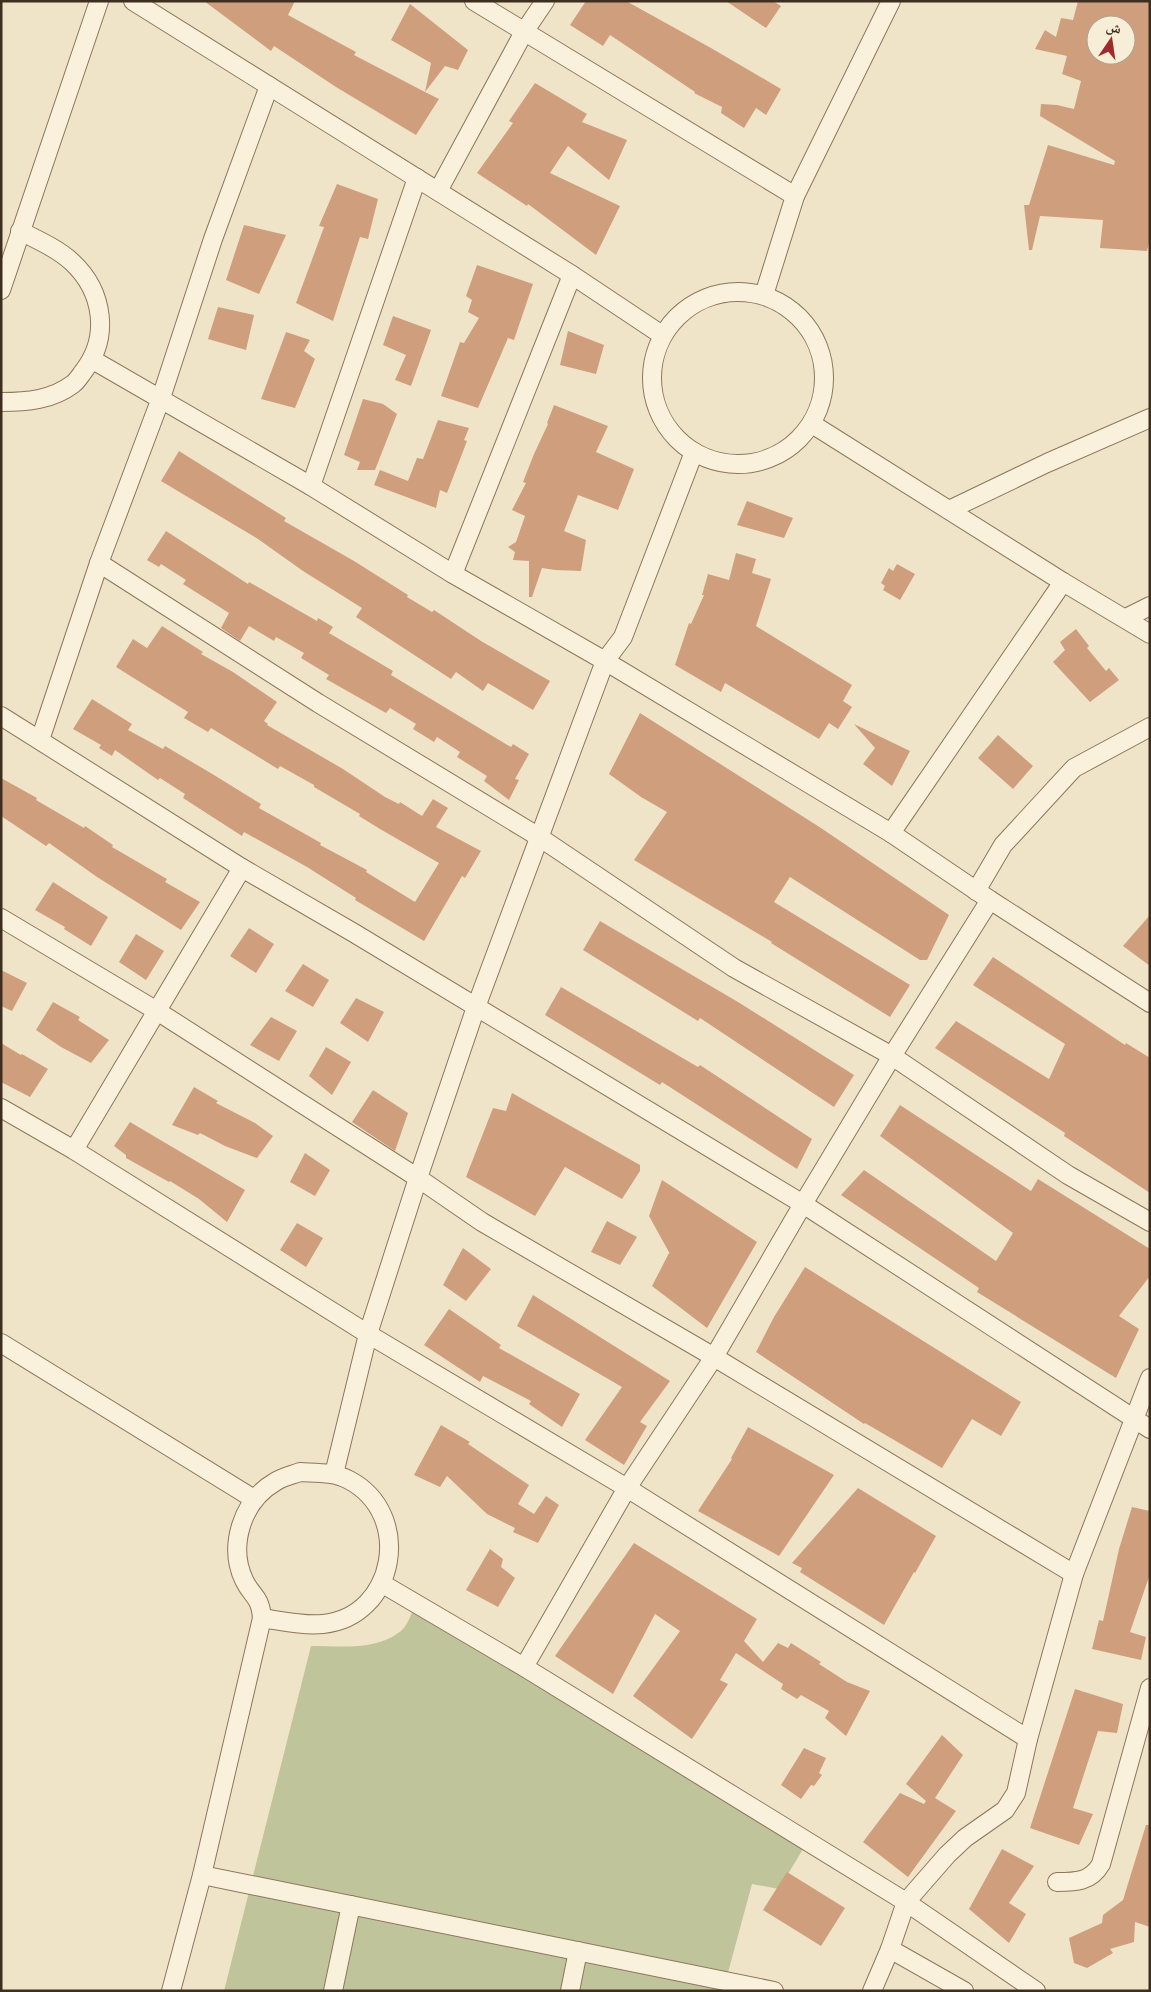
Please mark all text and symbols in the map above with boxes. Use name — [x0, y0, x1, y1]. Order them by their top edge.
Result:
north arrow — [1086, 15, 1136, 65]
text: ش — [1105, 18, 1123, 38]

